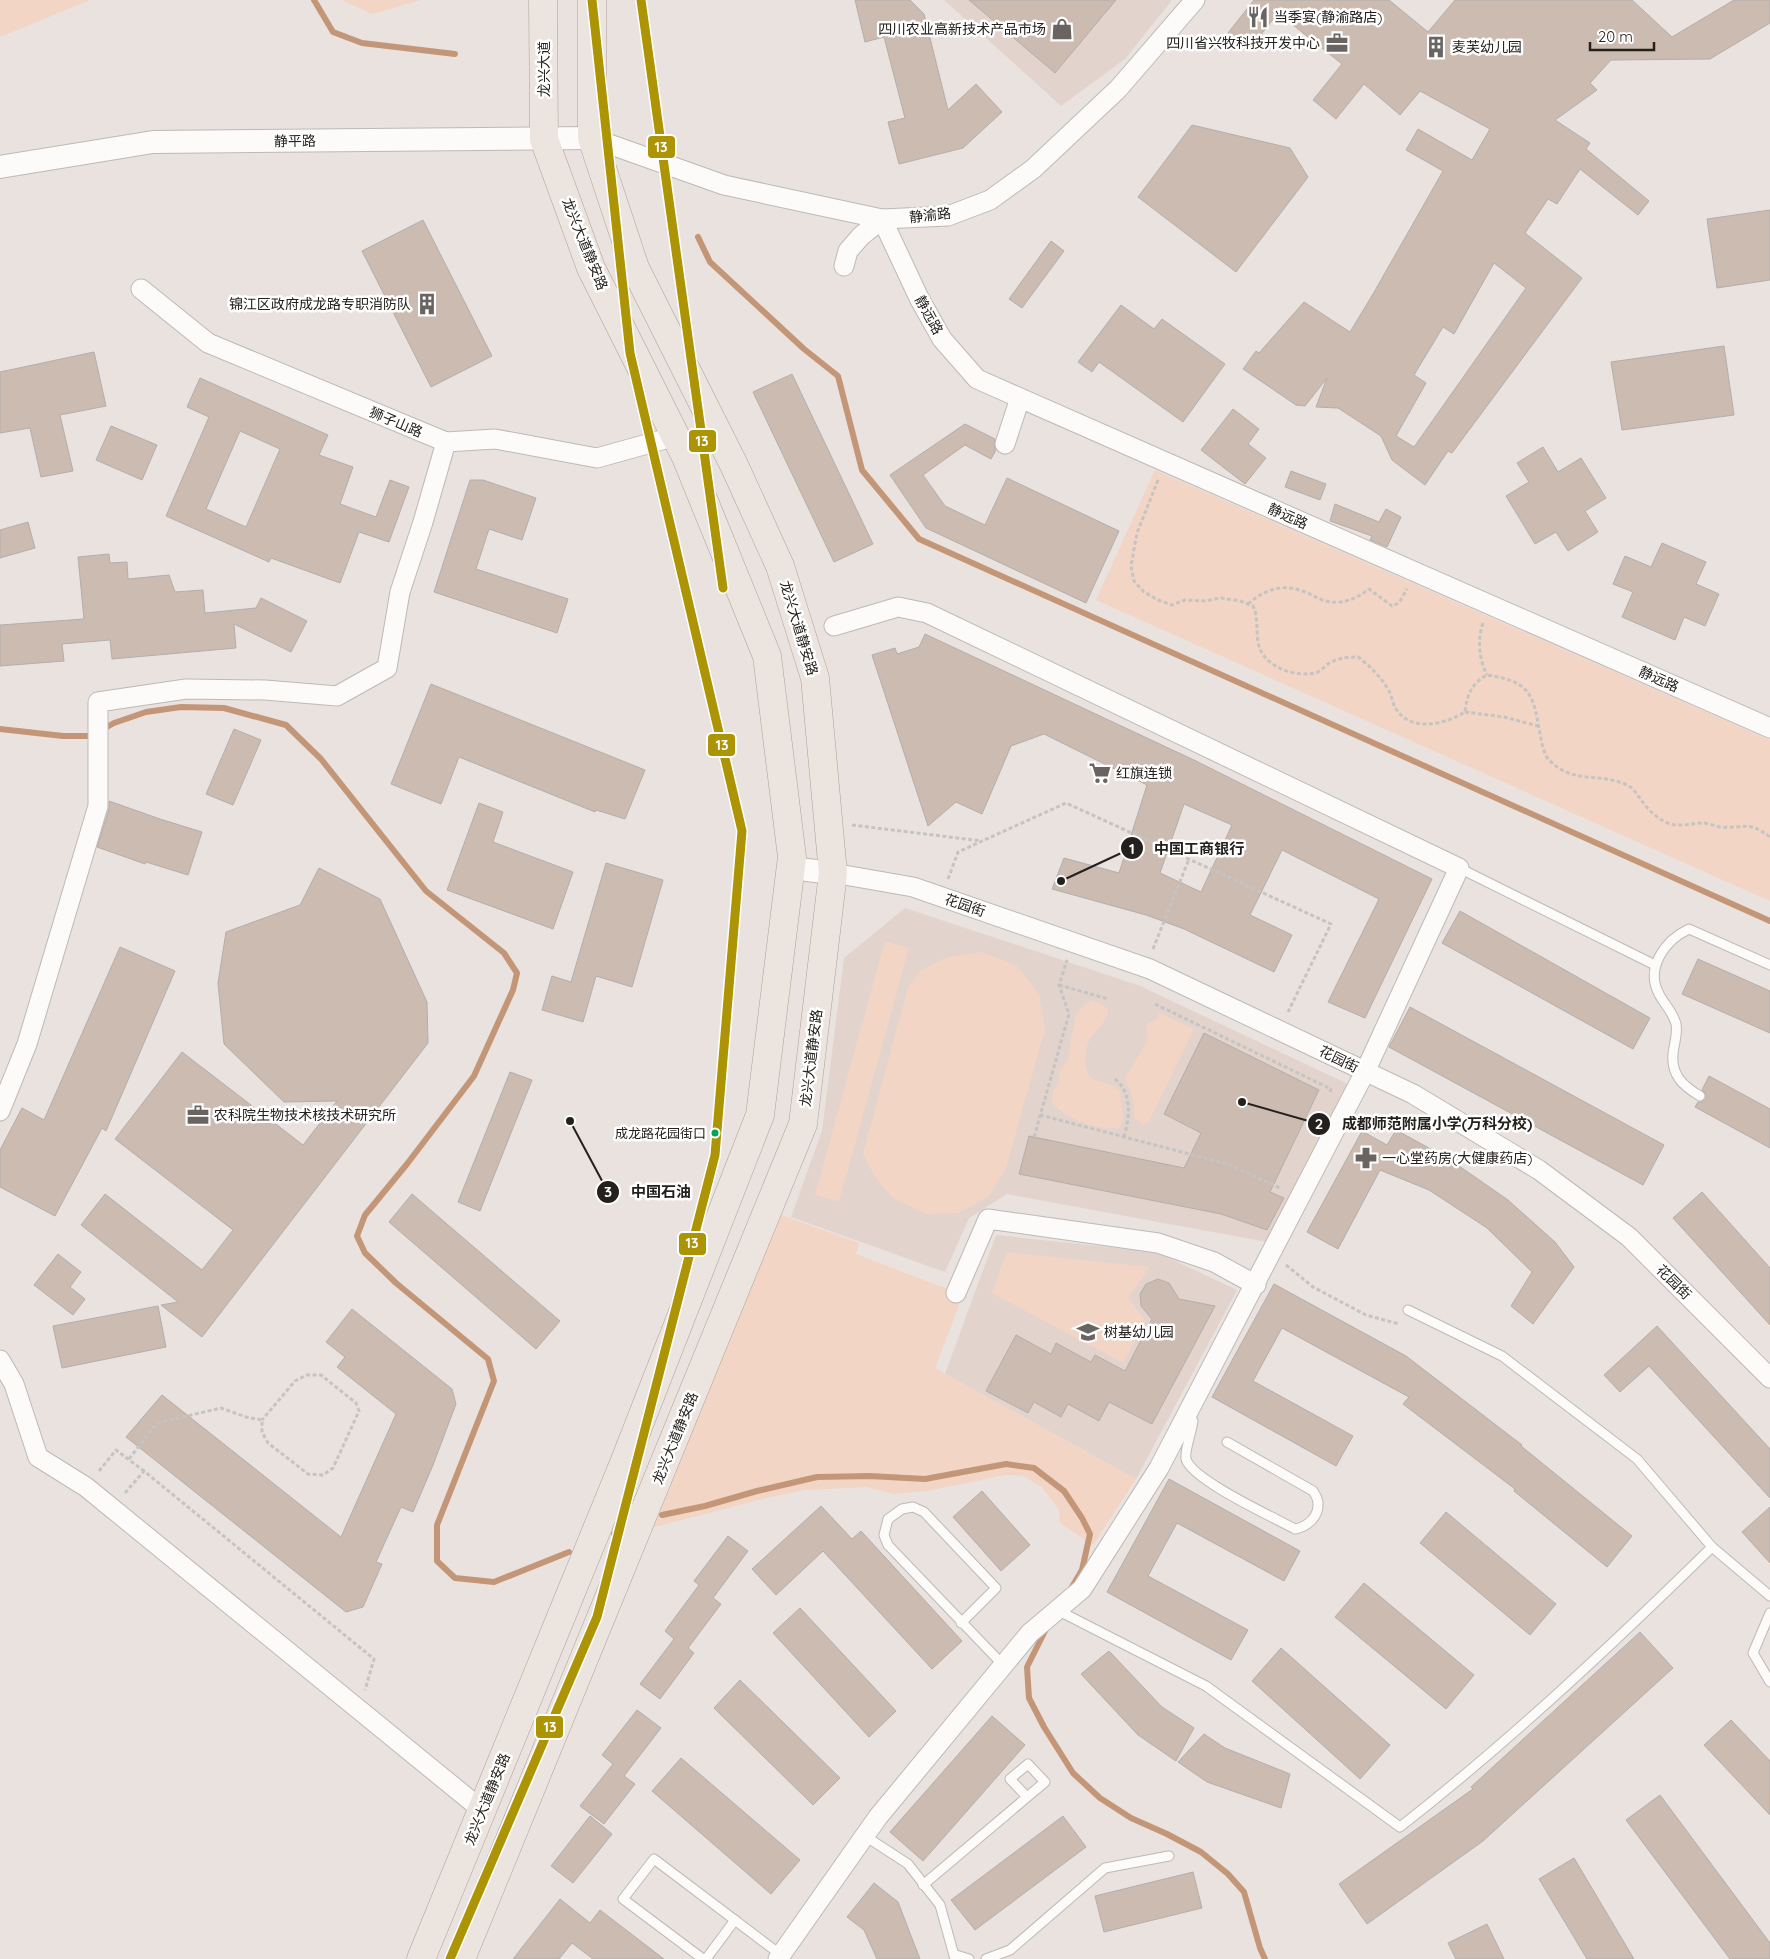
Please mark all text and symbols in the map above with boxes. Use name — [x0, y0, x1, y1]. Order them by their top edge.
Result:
restaurant icon: 当季宴(静渝路店) — [1245, 4, 1271, 30]
place label: 当季宴(静渝路店) — [1274, 8, 1382, 26]
shop icon: 四川农业高新技术产品市场 — [1049, 16, 1075, 42]
place label: 四川农业高新技术产品市场 — [878, 20, 1046, 38]
scale bar — [1590, 20, 1654, 52]
text: 20 m — [1598, 27, 1633, 46]
office icon: 四川省兴牧科技开发中心 — [1324, 30, 1350, 56]
place label: 四川省兴牧科技开发中心 — [1166, 34, 1320, 52]
building icon: 麦芙幼儿园 — [1423, 34, 1449, 60]
place label: 麦芙幼儿园 — [1452, 38, 1522, 56]
street label: 龙兴大道 — [535, 41, 553, 97]
street label: 静平路 — [274, 132, 316, 150]
line badge: 13 — [647, 135, 676, 159]
text: 13 — [655, 138, 667, 156]
street label: 龙兴大道静安路 — [558, 195, 612, 293]
street label: 静渝路 — [908, 204, 952, 226]
building icon: 锦江区政府成龙路专职消防队 — [414, 291, 440, 317]
street label: 静远路 — [911, 292, 947, 338]
place label: 锦江区政府成龙路专职消防队 — [229, 295, 411, 313]
street label: 狮子山路 — [367, 403, 425, 441]
line badge: 13 — [688, 429, 717, 453]
text: 13 — [696, 432, 708, 450]
street label: 静远路 — [1265, 499, 1311, 533]
street label: 龙兴大道静安路 — [776, 579, 822, 677]
street label: 静远路 — [1636, 662, 1682, 696]
line badge: 13 — [707, 733, 736, 757]
text: 13 — [716, 736, 728, 754]
supermarket icon: 红旗连锁 — [1087, 760, 1113, 786]
place label: 红旗连锁 — [1116, 764, 1172, 782]
callout: 中国工商银行 — [1119, 833, 1254, 863]
text: 1 — [1129, 839, 1135, 858]
text: 中国工商银行 — [1154, 839, 1244, 858]
street label: 花园街 — [942, 890, 988, 920]
street label: 龙兴大道静安路 — [796, 1008, 826, 1108]
street label: 花园街 — [1316, 1042, 1362, 1076]
office icon: 农科院生物技术核技术研究所 — [185, 1102, 211, 1128]
place label: 农科院生物技术核技术研究所 — [214, 1106, 396, 1124]
callout: 成都师范附属小学(万科分校) — [1307, 1109, 1542, 1139]
text: 2 — [1315, 1114, 1323, 1133]
text: 成都师范附属小学(万科分校) — [1342, 1114, 1532, 1133]
place label: 成龙路花园街口 — [615, 1125, 706, 1141]
marker: 成龙路花园街口 — [710, 1128, 720, 1138]
pharmacy icon: 一心堂药房(大健康药店) — [1353, 1145, 1379, 1171]
place label: 一心堂药房(大健康药店) — [1382, 1149, 1532, 1167]
callout: 中国石油 — [596, 1177, 701, 1207]
text: 3 — [604, 1182, 612, 1201]
text: 中国石油 — [631, 1182, 691, 1201]
line badge: 13 — [678, 1232, 707, 1256]
text: 13 — [686, 1234, 698, 1252]
street label: 花园街 — [1653, 1261, 1695, 1303]
school or university icon: 树基幼儿园 — [1075, 1319, 1101, 1345]
place label: 树基幼儿园 — [1104, 1323, 1174, 1341]
street label: 龙兴大道静安路 — [648, 1389, 702, 1487]
line badge: 13 — [535, 1715, 564, 1739]
text: 13 — [544, 1718, 556, 1736]
street label: 龙兴大道静安路 — [460, 1750, 514, 1848]

